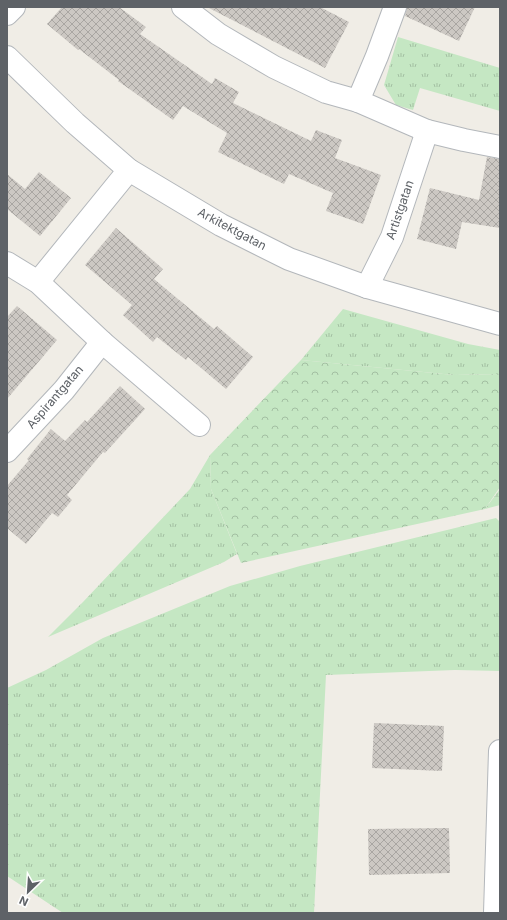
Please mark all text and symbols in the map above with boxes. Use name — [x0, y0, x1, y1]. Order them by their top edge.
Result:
street label: Artistgatan — [382, 178, 417, 242]
street label: Arkitektgatan — [195, 204, 269, 253]
street label: Aspirantgatan — [23, 362, 86, 431]
north arrow — [8, 872, 48, 912]
text: N — [17, 893, 31, 909]

